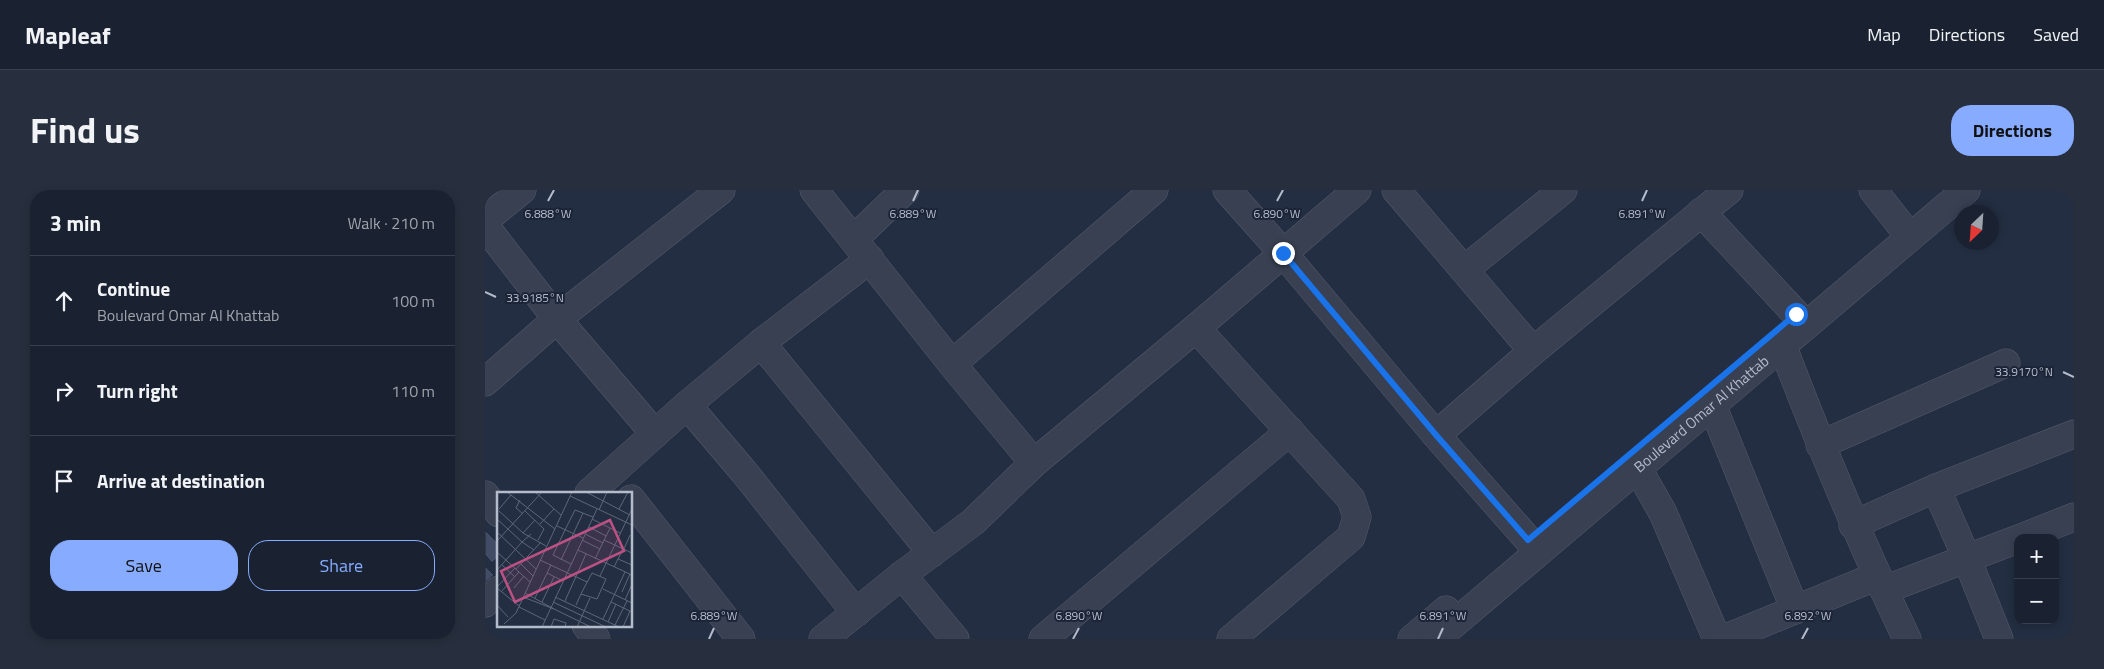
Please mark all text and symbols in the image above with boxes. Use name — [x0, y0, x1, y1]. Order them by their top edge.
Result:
text: Mapleaf — [25, 17, 110, 53]
text: Map — [1867, 21, 1901, 48]
text: Directions — [1929, 21, 2005, 48]
text: Saved — [2033, 21, 2079, 48]
text: Find us — [30, 103, 140, 157]
button: Directions — [1951, 105, 2074, 156]
text: 6.888°W — [525, 204, 572, 223]
text: 6.889°W — [890, 204, 937, 223]
text: 6.890°W — [1254, 204, 1301, 223]
text: 6.891°W — [1619, 204, 1666, 223]
north arrow — [1954, 205, 1999, 250]
text: 3 min — [50, 207, 101, 239]
text: Walk · 210 m — [347, 211, 435, 235]
route end — [1272, 242, 1295, 265]
text: Continue — [97, 274, 170, 303]
icon: ahead — [50, 287, 78, 315]
text: 33.9185°N — [506, 288, 564, 307]
text: 100 m — [391, 289, 435, 313]
text: Boulevard Omar Al Khattab — [97, 303, 279, 327]
route start — [1785, 303, 1808, 326]
street label: Boulevard Omar Al Khattab — [1628, 349, 1774, 478]
text: 33.9170°N — [1995, 362, 2053, 381]
text: Turn right — [97, 376, 178, 405]
icon: right — [50, 377, 78, 405]
text: 110 m — [391, 379, 435, 403]
text: Arrive at destination — [97, 466, 265, 495]
icon: arrive — [50, 467, 78, 495]
inset map — [497, 492, 633, 627]
map controls — [2014, 534, 2059, 624]
button: + — [2014, 534, 2059, 579]
button: Save — [50, 540, 238, 591]
button: Share — [248, 540, 435, 591]
button: − — [2014, 579, 2059, 624]
text: 6.889°W — [691, 606, 738, 625]
text: 6.890°W — [1056, 606, 1103, 625]
text: 6.891°W — [1420, 606, 1467, 625]
text: 6.892°W — [1785, 606, 1832, 625]

